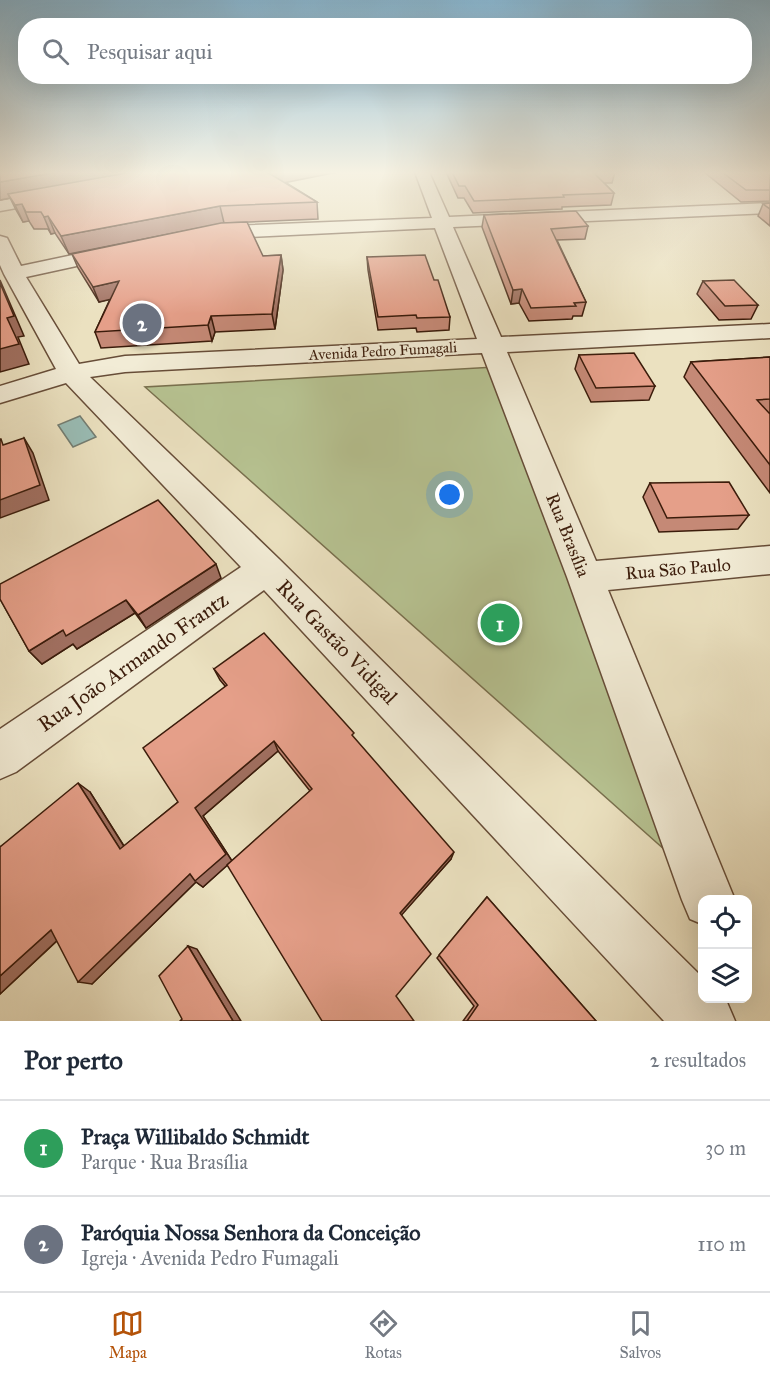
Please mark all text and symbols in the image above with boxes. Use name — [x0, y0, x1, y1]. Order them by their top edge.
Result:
search box — [18, 18, 752, 84]
icon: search — [39, 35, 72, 68]
text: Pesquisar aqui — [87, 38, 212, 65]
pin: 2 — [122, 300, 162, 346]
street label: Avenida Pedro Fumagali — [307, 338, 458, 364]
your location — [435, 480, 464, 509]
street label: Rua Brasília — [541, 490, 595, 581]
street label: Rua São Paulo — [624, 553, 732, 585]
street label: Rua Gastão Vidigal — [271, 574, 403, 710]
street label: Rua João Armando Frantz — [33, 586, 233, 738]
pin: 1 — [480, 600, 520, 646]
map controls — [698, 895, 752, 1003]
button: locate — [698, 895, 752, 949]
button: layers — [698, 949, 752, 1003]
text: Por perto — [24, 1044, 123, 1076]
text: 2 resultados — [650, 1048, 746, 1072]
text: Praça Willibaldo Schmidt — [81, 1123, 309, 1150]
text: 1 — [40, 1136, 47, 1160]
text: 30 m — [705, 1136, 746, 1160]
text: Parque · Rua Brasília — [81, 1150, 248, 1174]
text: Paróquia Nossa Senhora da Conceição — [81, 1219, 421, 1246]
text: 2 — [39, 1232, 48, 1256]
text: 110 m — [698, 1232, 746, 1256]
text: Igreja · Avenida Pedro Fumagali — [81, 1246, 339, 1270]
tab: Mapa — [109, 1307, 147, 1362]
tab: Rotas — [364, 1307, 402, 1362]
tab: Salvos — [620, 1307, 661, 1362]

